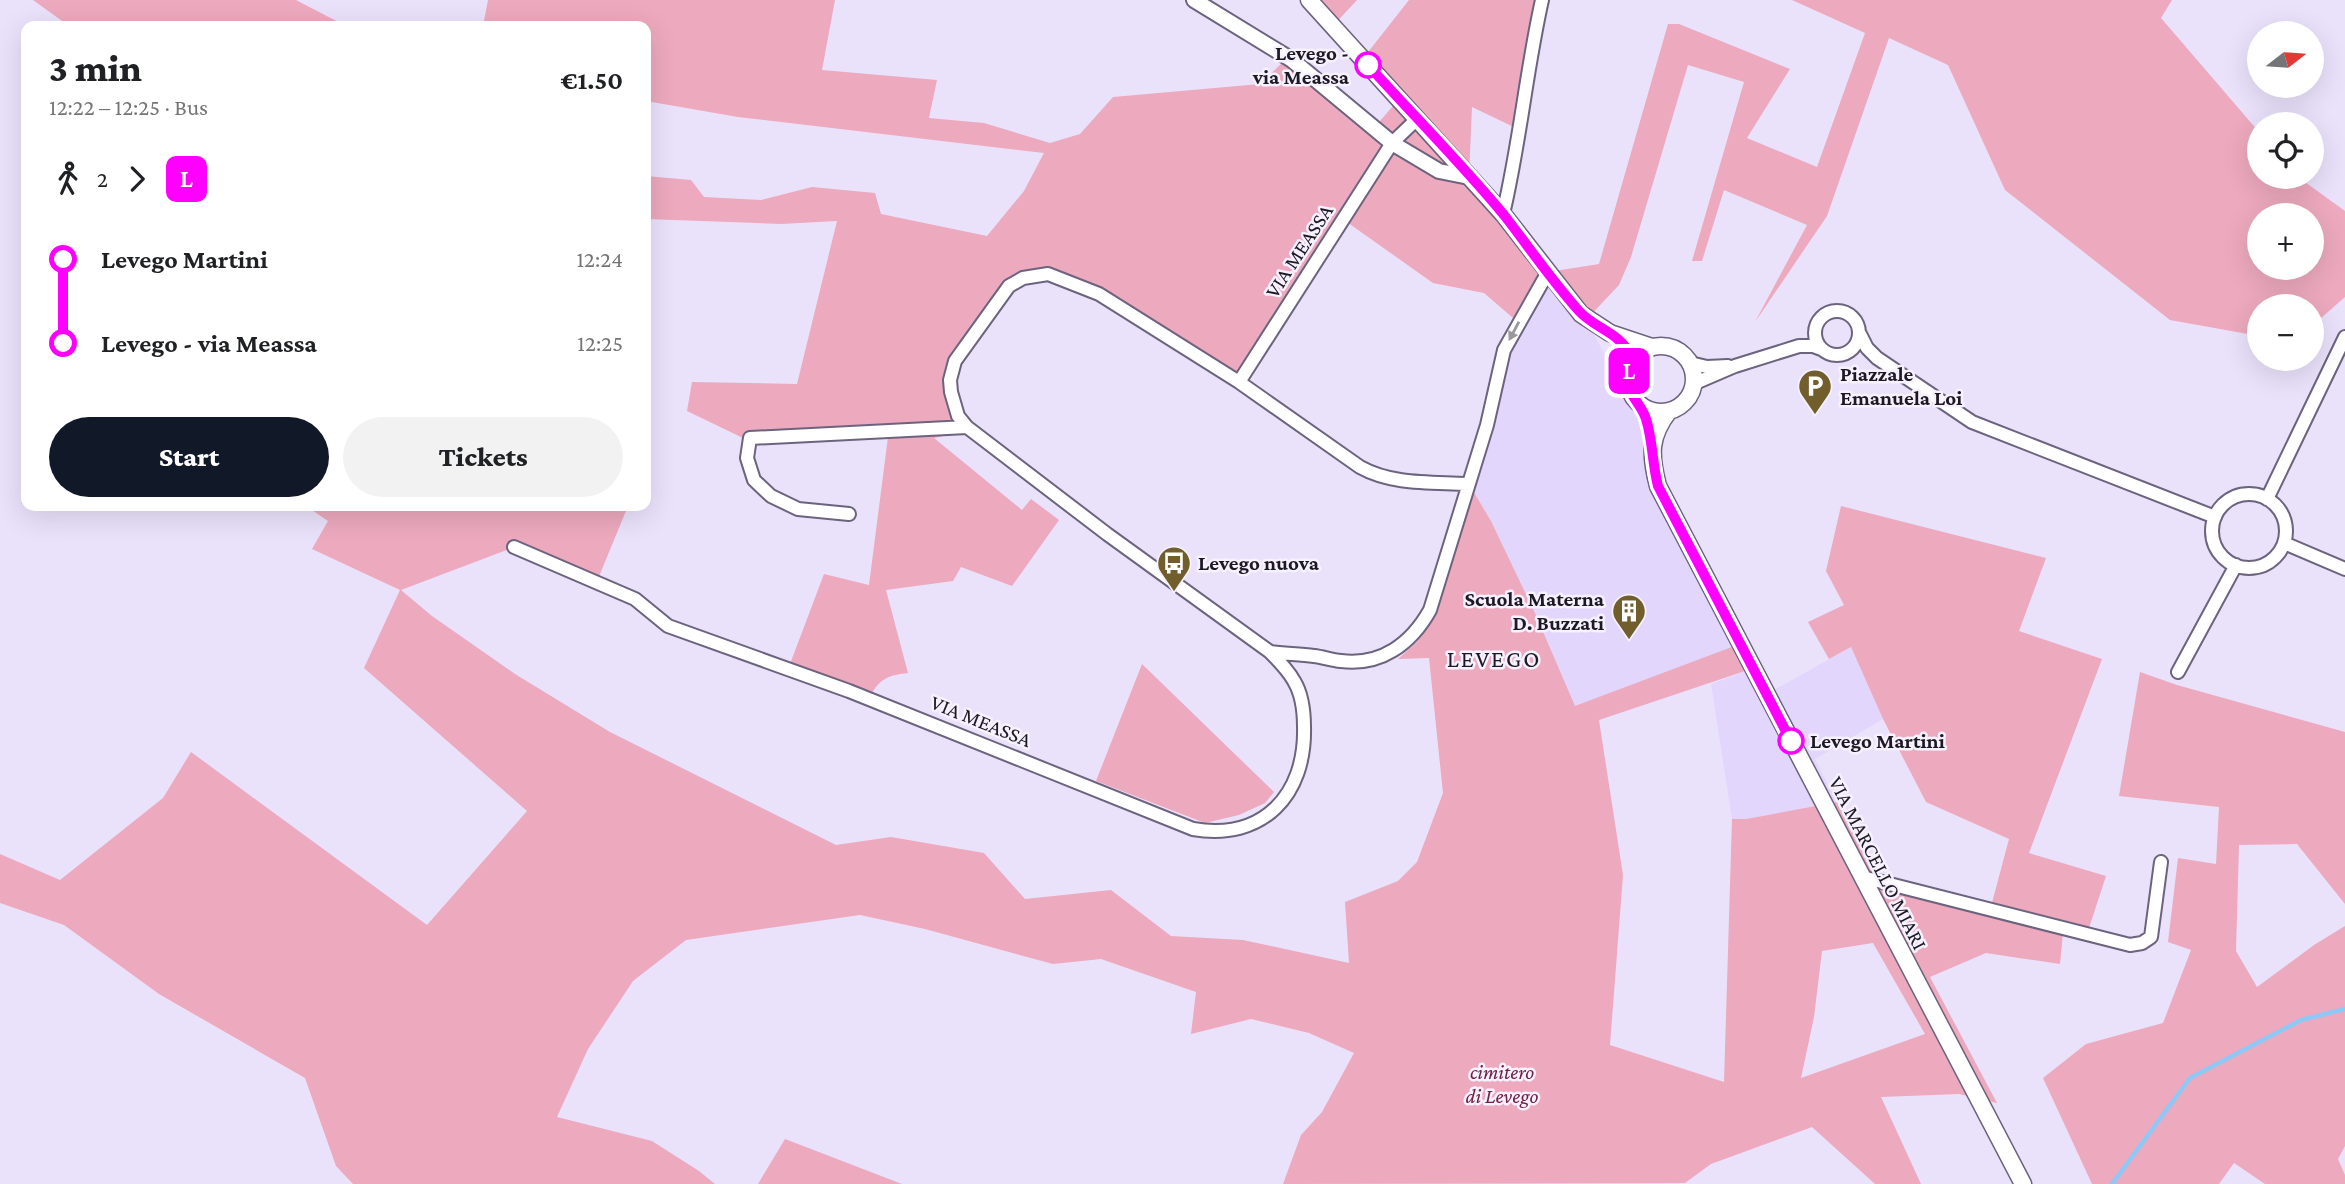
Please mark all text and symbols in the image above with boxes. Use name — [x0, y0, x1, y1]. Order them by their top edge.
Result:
north arrow — [2247, 21, 2324, 98]
map controls — [2247, 21, 2324, 371]
place label: Levego - via Meassa — [1252, 41, 1350, 89]
text: 3 min — [49, 47, 142, 89]
marker: Levego - via Meassa — [1355, 52, 1381, 78]
text: €1.50 — [560, 66, 623, 95]
text: 12:22 – 12:25 · Bus — [49, 94, 208, 120]
button: locate — [2247, 112, 2324, 189]
icon: walk — [49, 160, 87, 198]
icon: forward — [118, 160, 156, 198]
text: L — [180, 165, 193, 192]
text: 2 — [97, 166, 108, 192]
street label: VIA MEASSA — [1260, 200, 1338, 302]
button: + — [2247, 203, 2324, 280]
text: Levego Martini — [101, 245, 268, 274]
text: 12:24 — [576, 246, 623, 272]
button: − — [2247, 294, 2324, 371]
one-way arrow — [1508, 321, 1520, 341]
text: Levego - via Meassa — [101, 329, 317, 358]
text: 12:25 — [577, 330, 623, 356]
line badge: L — [1606, 348, 1652, 394]
text: L — [1623, 357, 1635, 384]
place label: Piazzale Emanuela Loi — [1840, 362, 1962, 410]
parking icon: Piazzale Emanuela Loi — [1796, 367, 1834, 416]
button: Start — [49, 417, 329, 497]
button: Tickets — [343, 417, 623, 497]
bus stop icon: Levego nuova — [1155, 544, 1193, 593]
place label: Levego nuova — [1198, 551, 1320, 575]
place label: Scuola Materna D. Buzzati — [1465, 587, 1605, 635]
building icon: Scuola Materna D. Buzzati — [1610, 592, 1648, 641]
district label: LEVEGO — [1447, 645, 1541, 672]
street label: VIA MEASSA — [927, 690, 1035, 752]
marker: Levego Martini — [1778, 728, 1804, 754]
place label: Levego Martini — [1810, 729, 1945, 753]
street label: VIA MARCELLO MIARI — [1824, 772, 1932, 954]
park label: cimitero di Levego — [1466, 1060, 1538, 1108]

